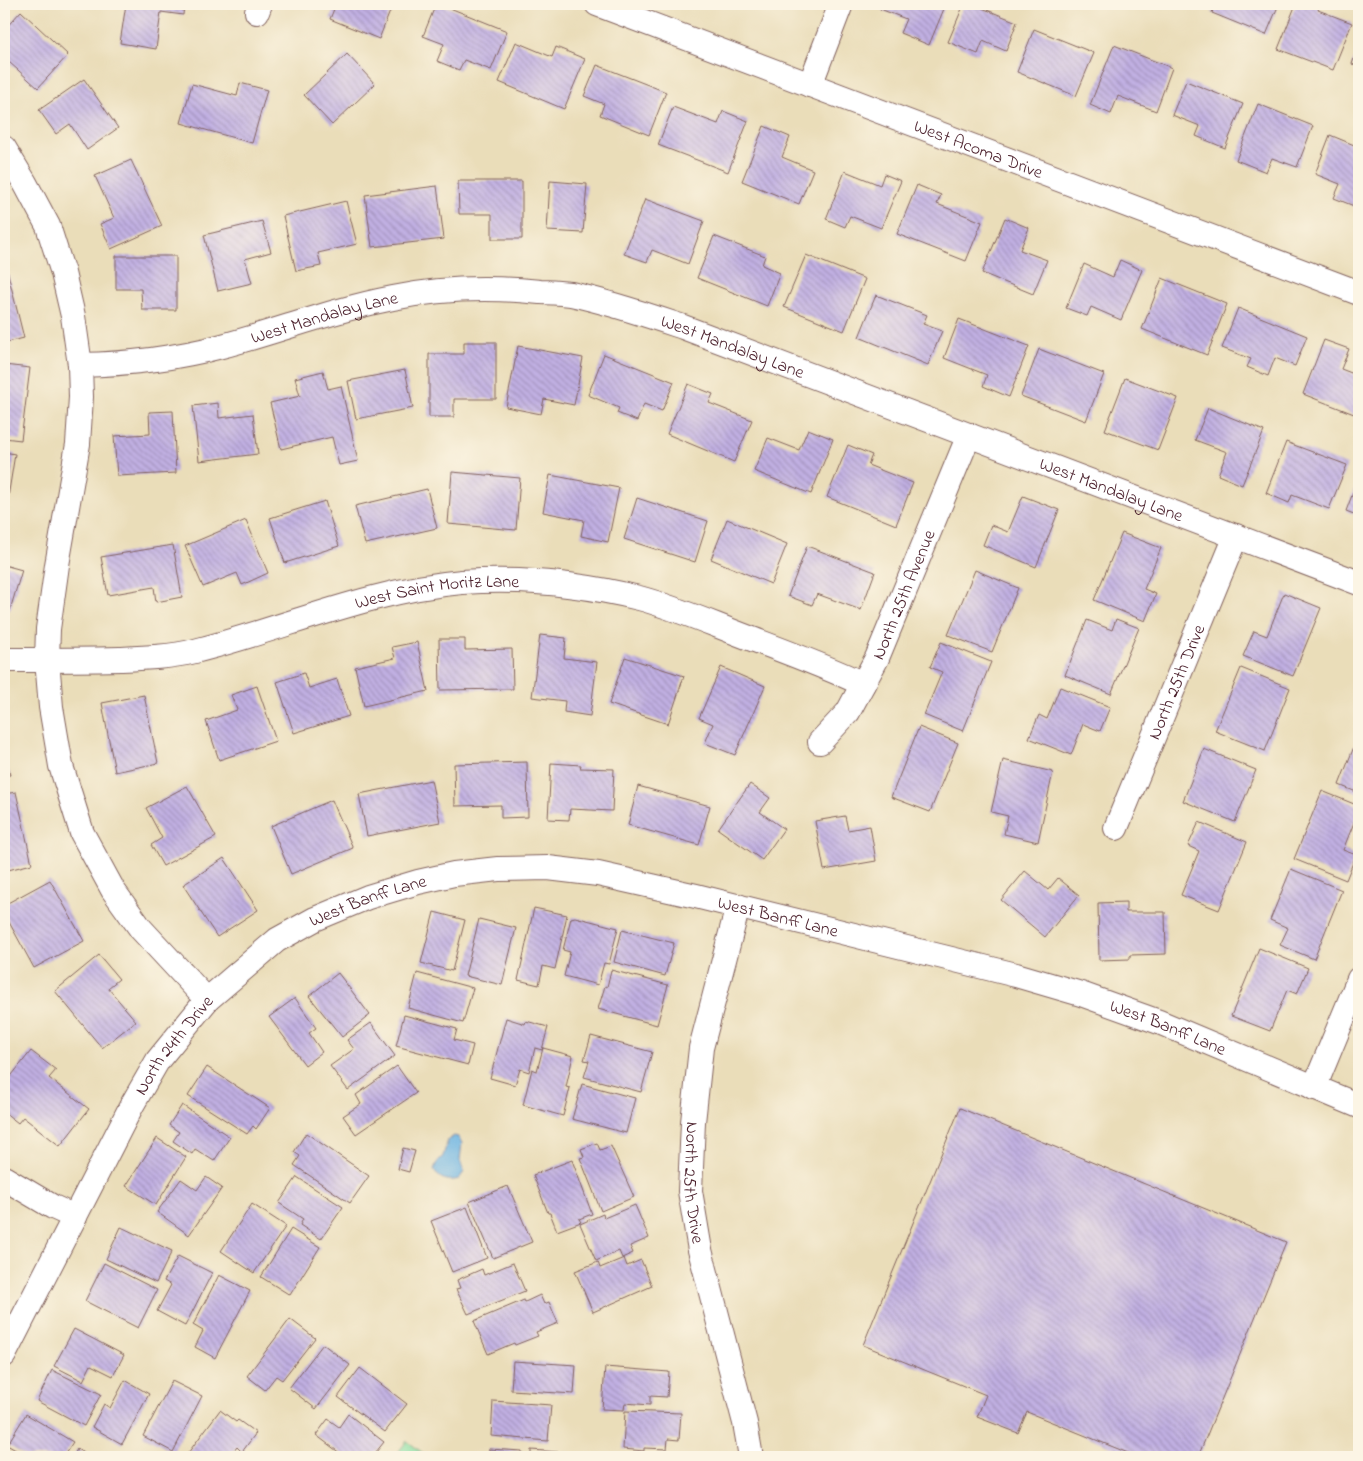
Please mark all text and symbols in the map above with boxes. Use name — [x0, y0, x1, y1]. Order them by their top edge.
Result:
street label: West Acoma Drive — [910, 114, 1047, 187]
street label: West Mandalay Lane — [248, 286, 401, 352]
street label: West Mandalay Lane — [657, 309, 808, 387]
street label: West Mandalay Lane — [1035, 452, 1187, 530]
street label: North 25th Avenue — [867, 525, 944, 664]
street label: West Saint Moritz Lane — [352, 570, 521, 617]
street label: North 25th Drive — [1143, 620, 1214, 744]
street label: West Banff Lane — [306, 869, 430, 935]
street label: West Banff Lane — [715, 891, 841, 946]
street label: North 24th Drive — [129, 990, 221, 1101]
street label: West Banff Lane — [1106, 994, 1230, 1064]
street label: North 25th Drive — [675, 1121, 710, 1247]

